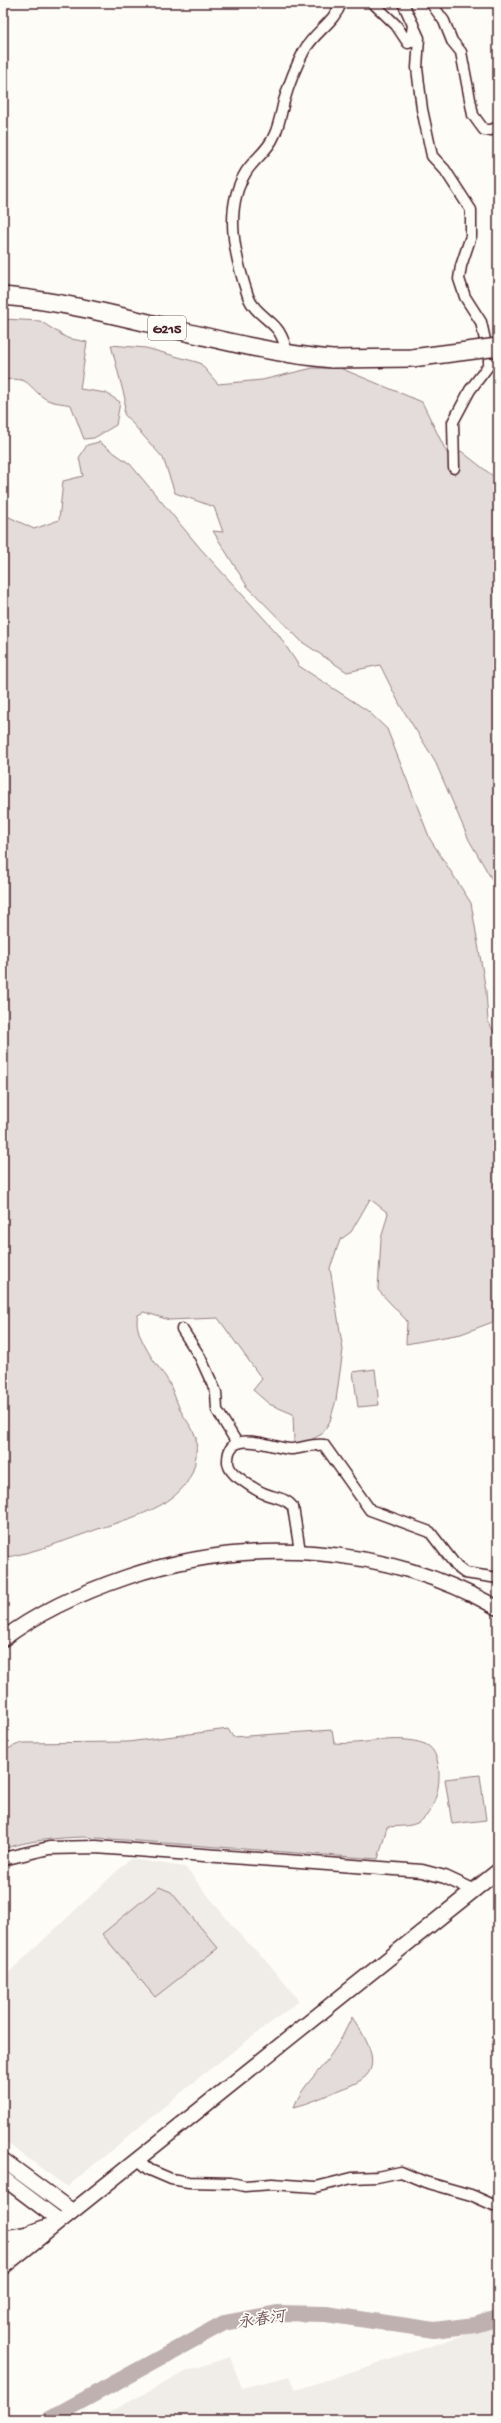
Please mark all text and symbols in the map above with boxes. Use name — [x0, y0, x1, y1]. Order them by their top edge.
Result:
road number: G215 — [148, 316, 186, 340]
water label: 永春河 — [236, 2306, 290, 2334]

